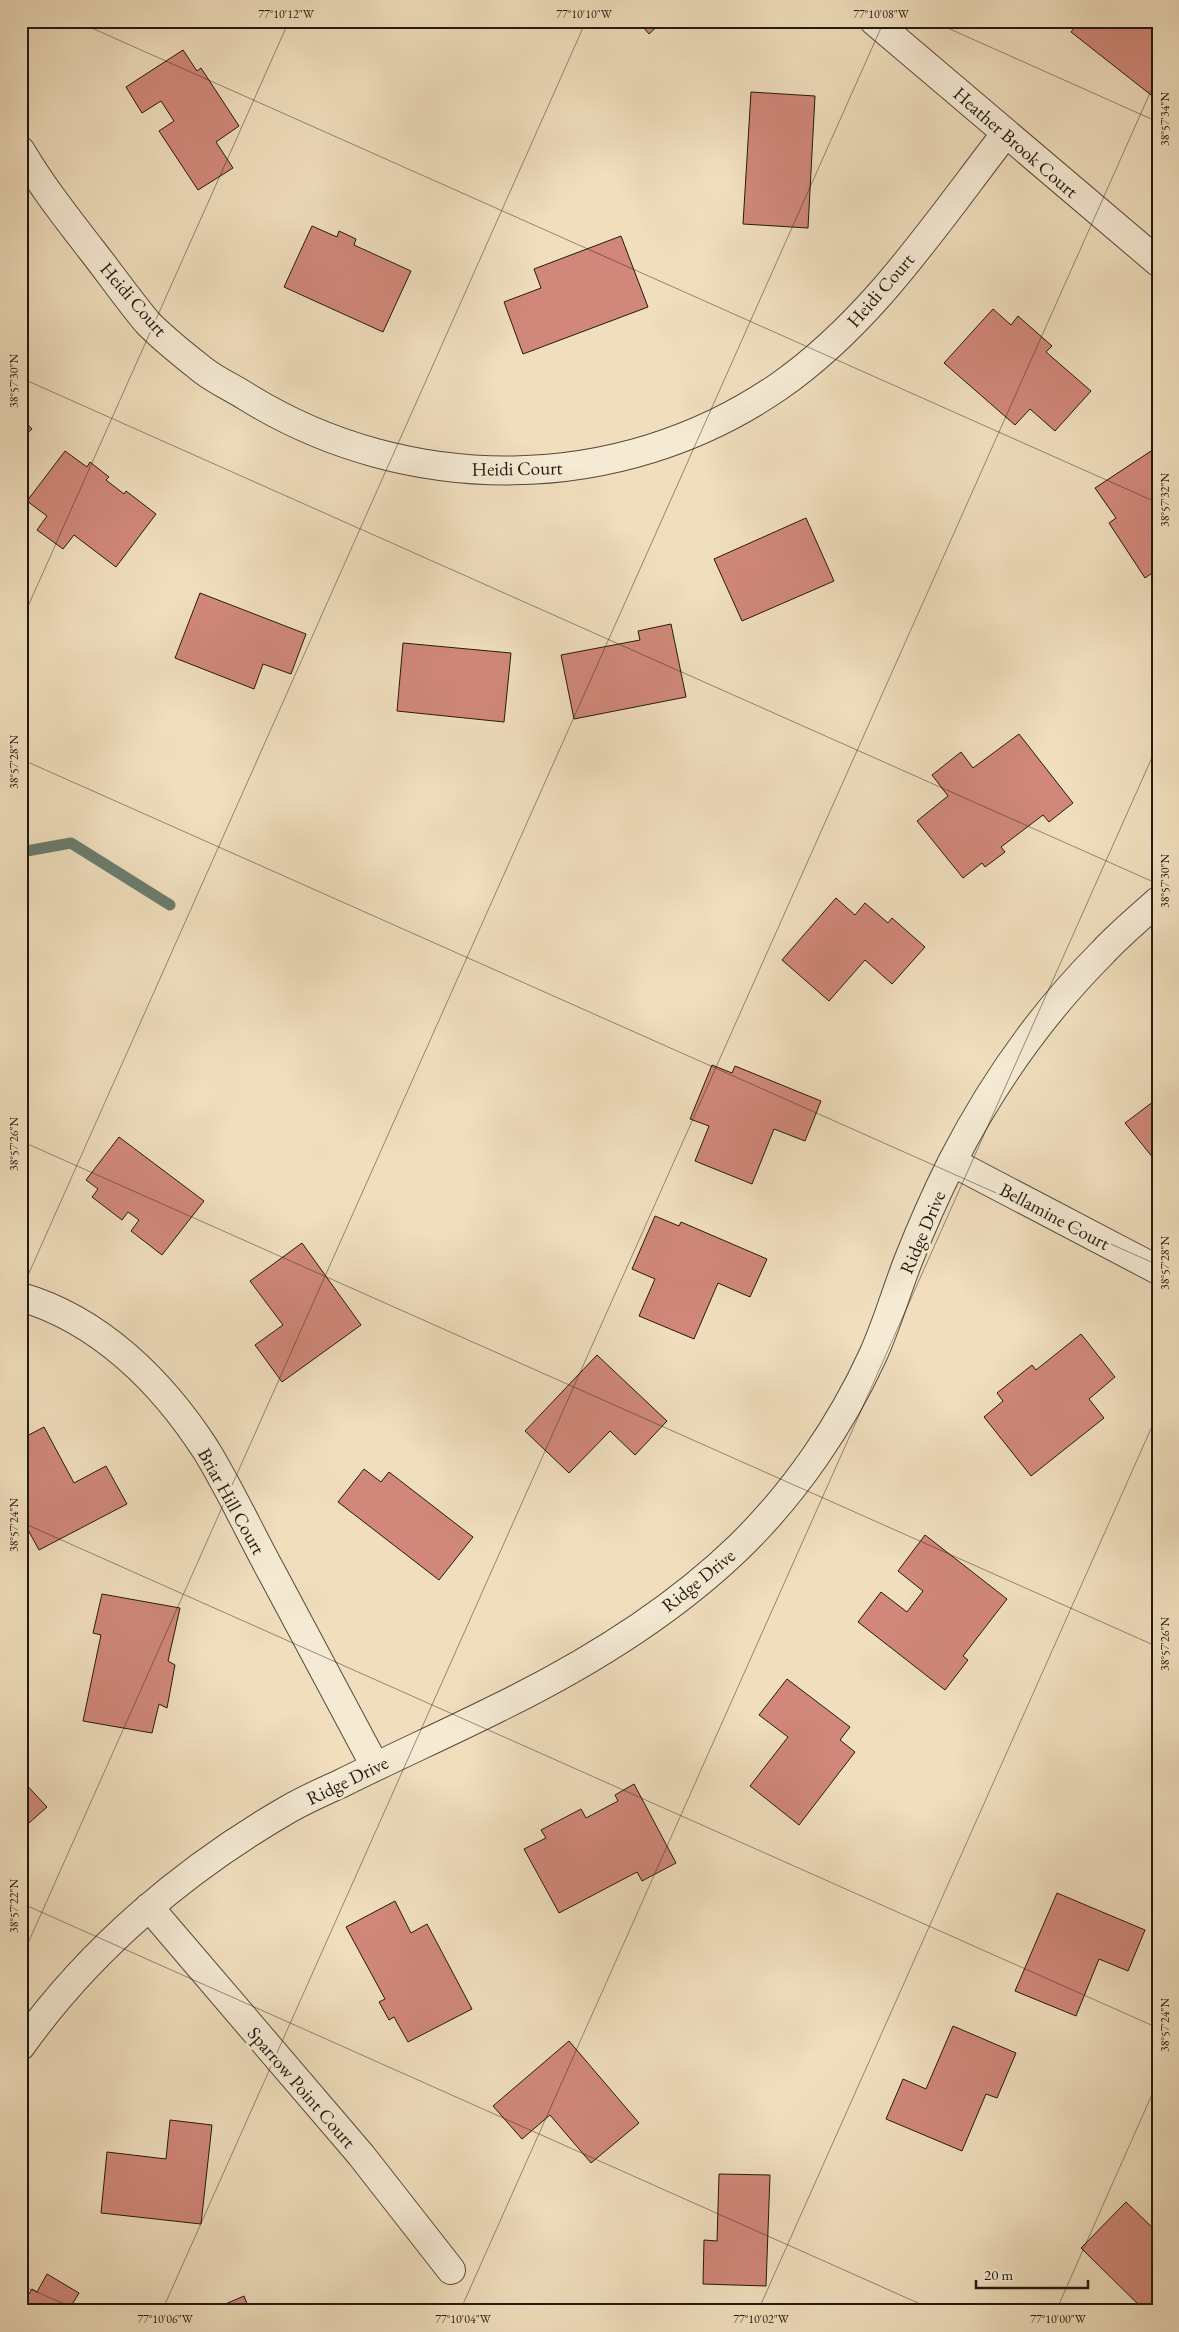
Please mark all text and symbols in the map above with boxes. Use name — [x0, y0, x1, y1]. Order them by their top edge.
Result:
text: 77°10'12"W — [258, 6, 315, 22]
text: 77°10'10"W — [556, 6, 613, 22]
text: 77°10'08"W — [853, 6, 910, 22]
street label: Heather Brook Court — [948, 81, 1083, 204]
text: 38°57'34"N — [1157, 92, 1173, 146]
street label: Heidi Court — [841, 248, 920, 333]
street label: Heidi Court — [94, 257, 173, 342]
text: 38°57'30"N — [6, 354, 22, 408]
street label: Heidi Court — [471, 455, 563, 482]
text: 38°57'32"N — [1157, 473, 1173, 527]
text: 38°57'28"N — [6, 735, 22, 789]
text: 38°57'30"N — [1157, 854, 1173, 908]
text: 38°57'26"N — [6, 1117, 22, 1171]
street label: Bellamine Court — [995, 1177, 1114, 1256]
street label: Ridge Drive — [894, 1187, 951, 1278]
text: 38°57'28"N — [1157, 1236, 1173, 1290]
street label: Briar Hill Court — [192, 1444, 271, 1559]
text: 38°57'24"N — [6, 1498, 22, 1552]
street label: Ridge Drive — [656, 1543, 740, 1618]
text: 38°57'26"N — [1157, 1617, 1173, 1671]
street label: Ridge Drive — [302, 1750, 392, 1811]
text: 38°57'22"N — [6, 1879, 22, 1933]
text: 38°57'24"N — [1157, 1998, 1173, 2052]
street label: Sparrow Point Court — [242, 2021, 361, 2153]
scale bar — [976, 2257, 1089, 2289]
text: 20 m — [984, 2265, 1013, 2284]
text: 77°10'06"W — [137, 2311, 194, 2327]
text: 77°10'04"W — [435, 2311, 492, 2327]
text: 77°10'02"W — [733, 2311, 790, 2327]
text: 77°10'00"W — [1030, 2311, 1087, 2327]

